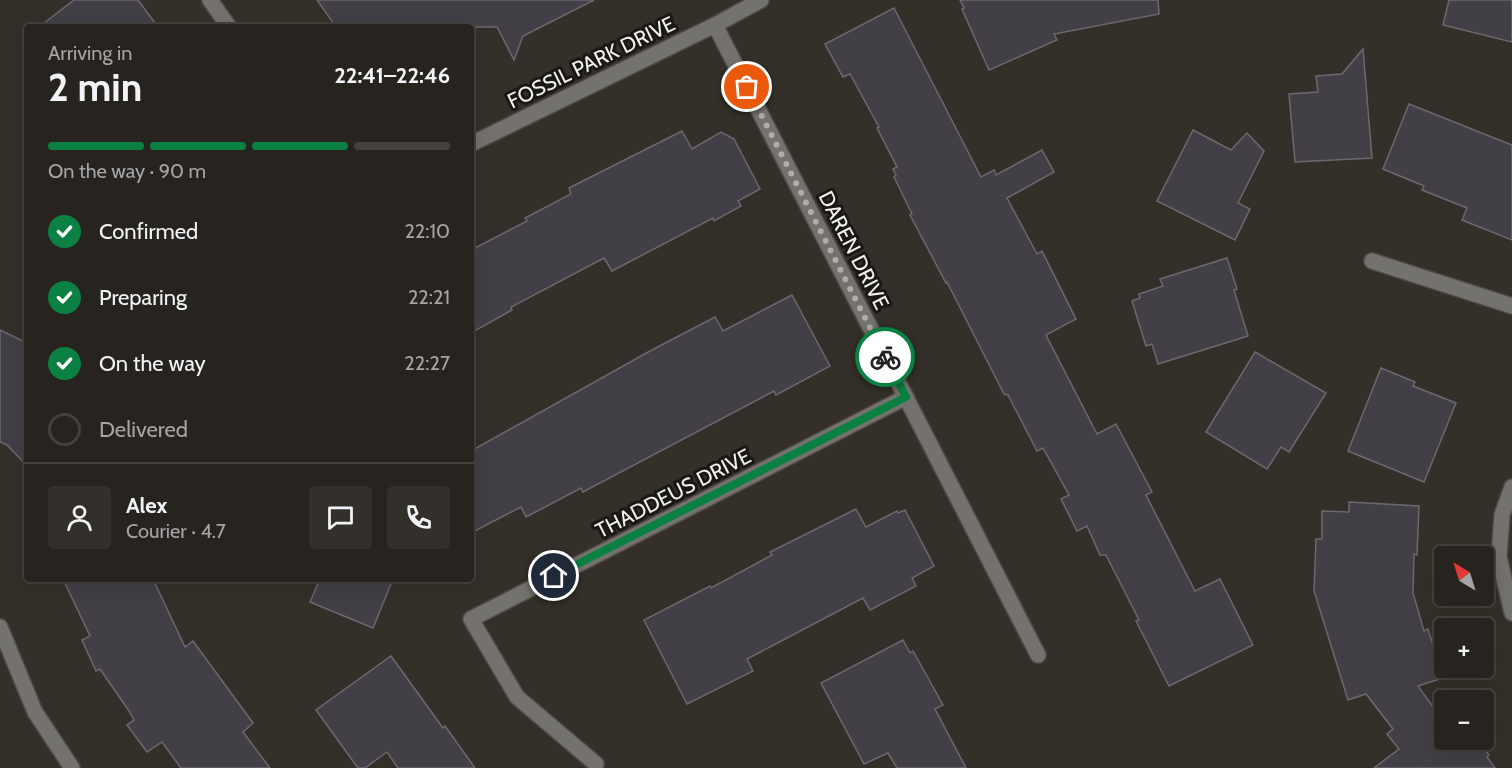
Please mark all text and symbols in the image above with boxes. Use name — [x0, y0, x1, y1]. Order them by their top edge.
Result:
street label: FOSSIL PARK DRIVE — [503, 11, 679, 113]
text: Arriving in — [48, 41, 132, 65]
pin — [721, 61, 772, 112]
text: 22:41–22:46 — [334, 62, 450, 89]
text: 2 min — [48, 63, 142, 111]
icon: bag — [730, 70, 763, 103]
text: On the way · 90 m — [48, 159, 206, 183]
street label: DAREN DRIVE — [813, 187, 895, 313]
icon: check — [48, 215, 81, 248]
text: Confirmed — [99, 218, 198, 245]
text: 22:10 — [404, 219, 450, 243]
icon: check — [48, 281, 81, 314]
text: Preparing — [99, 284, 187, 311]
text: 22:21 — [408, 285, 450, 309]
courier — [855, 327, 915, 387]
icon: bike — [869, 341, 902, 374]
icon: check — [48, 347, 81, 380]
text: On the way — [99, 350, 206, 377]
text: 22:27 — [404, 351, 450, 375]
text: Delivered — [99, 416, 188, 443]
street label: THADDEUS DRIVE — [591, 443, 755, 543]
button: person — [48, 486, 111, 549]
button: chat — [309, 486, 372, 549]
button: phone — [387, 486, 450, 549]
text: Alex — [126, 492, 167, 519]
text: Courier · 4.7 — [126, 519, 226, 543]
north arrow — [1434, 546, 1494, 606]
map controls — [1434, 546, 1494, 750]
pin — [528, 550, 579, 601]
icon: home — [537, 559, 570, 592]
button: + — [1434, 618, 1494, 678]
button: − — [1434, 690, 1494, 750]

